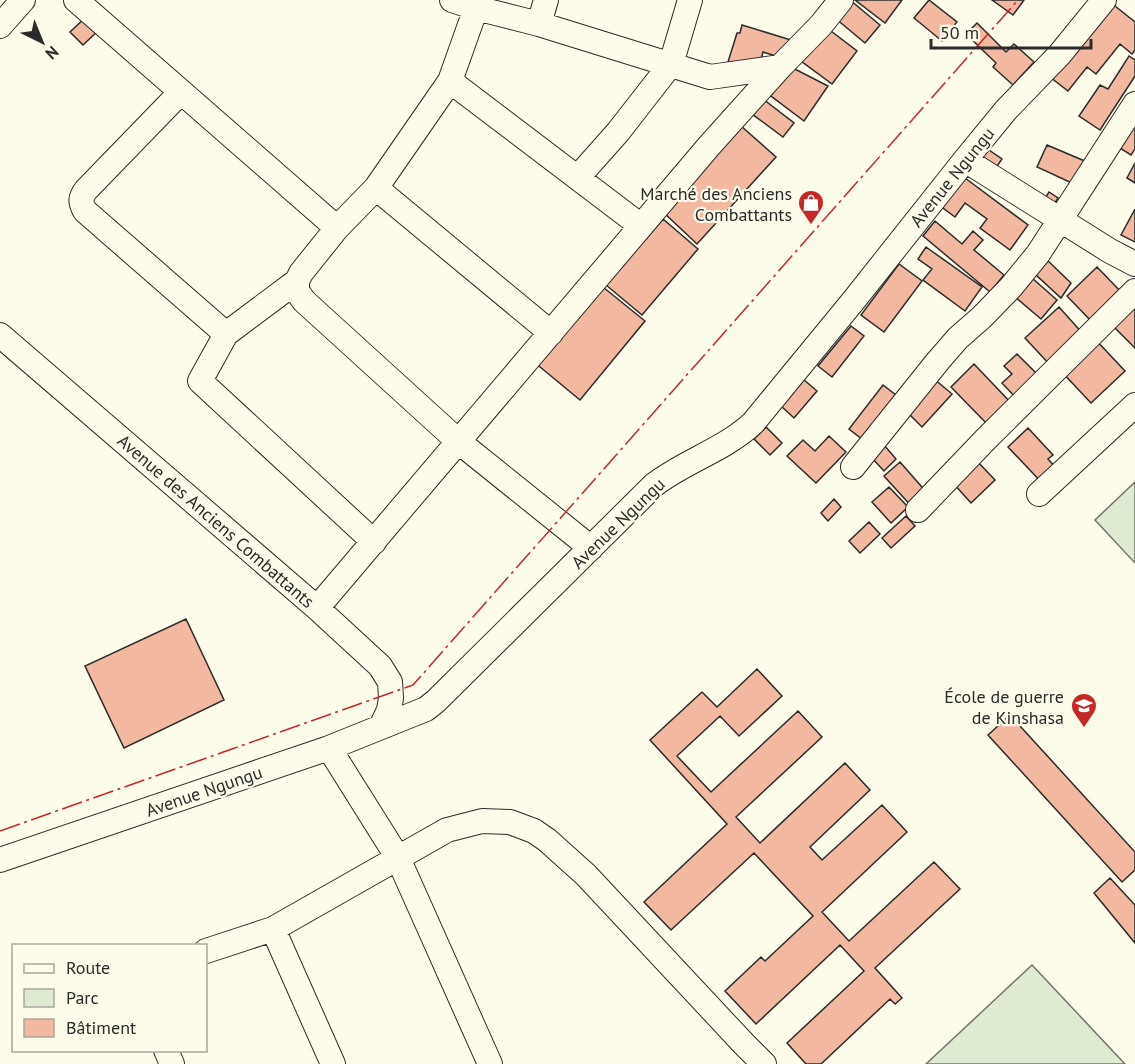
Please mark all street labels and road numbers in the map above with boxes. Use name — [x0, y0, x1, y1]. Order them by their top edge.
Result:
street label: Avenue Ngungu — [905, 122, 999, 232]
street label: Avenue des Anciens Combattants — [113, 429, 319, 613]
street label: Avenue Ngungu — [566, 472, 670, 574]
street label: Avenue Ngungu — [143, 760, 265, 822]

